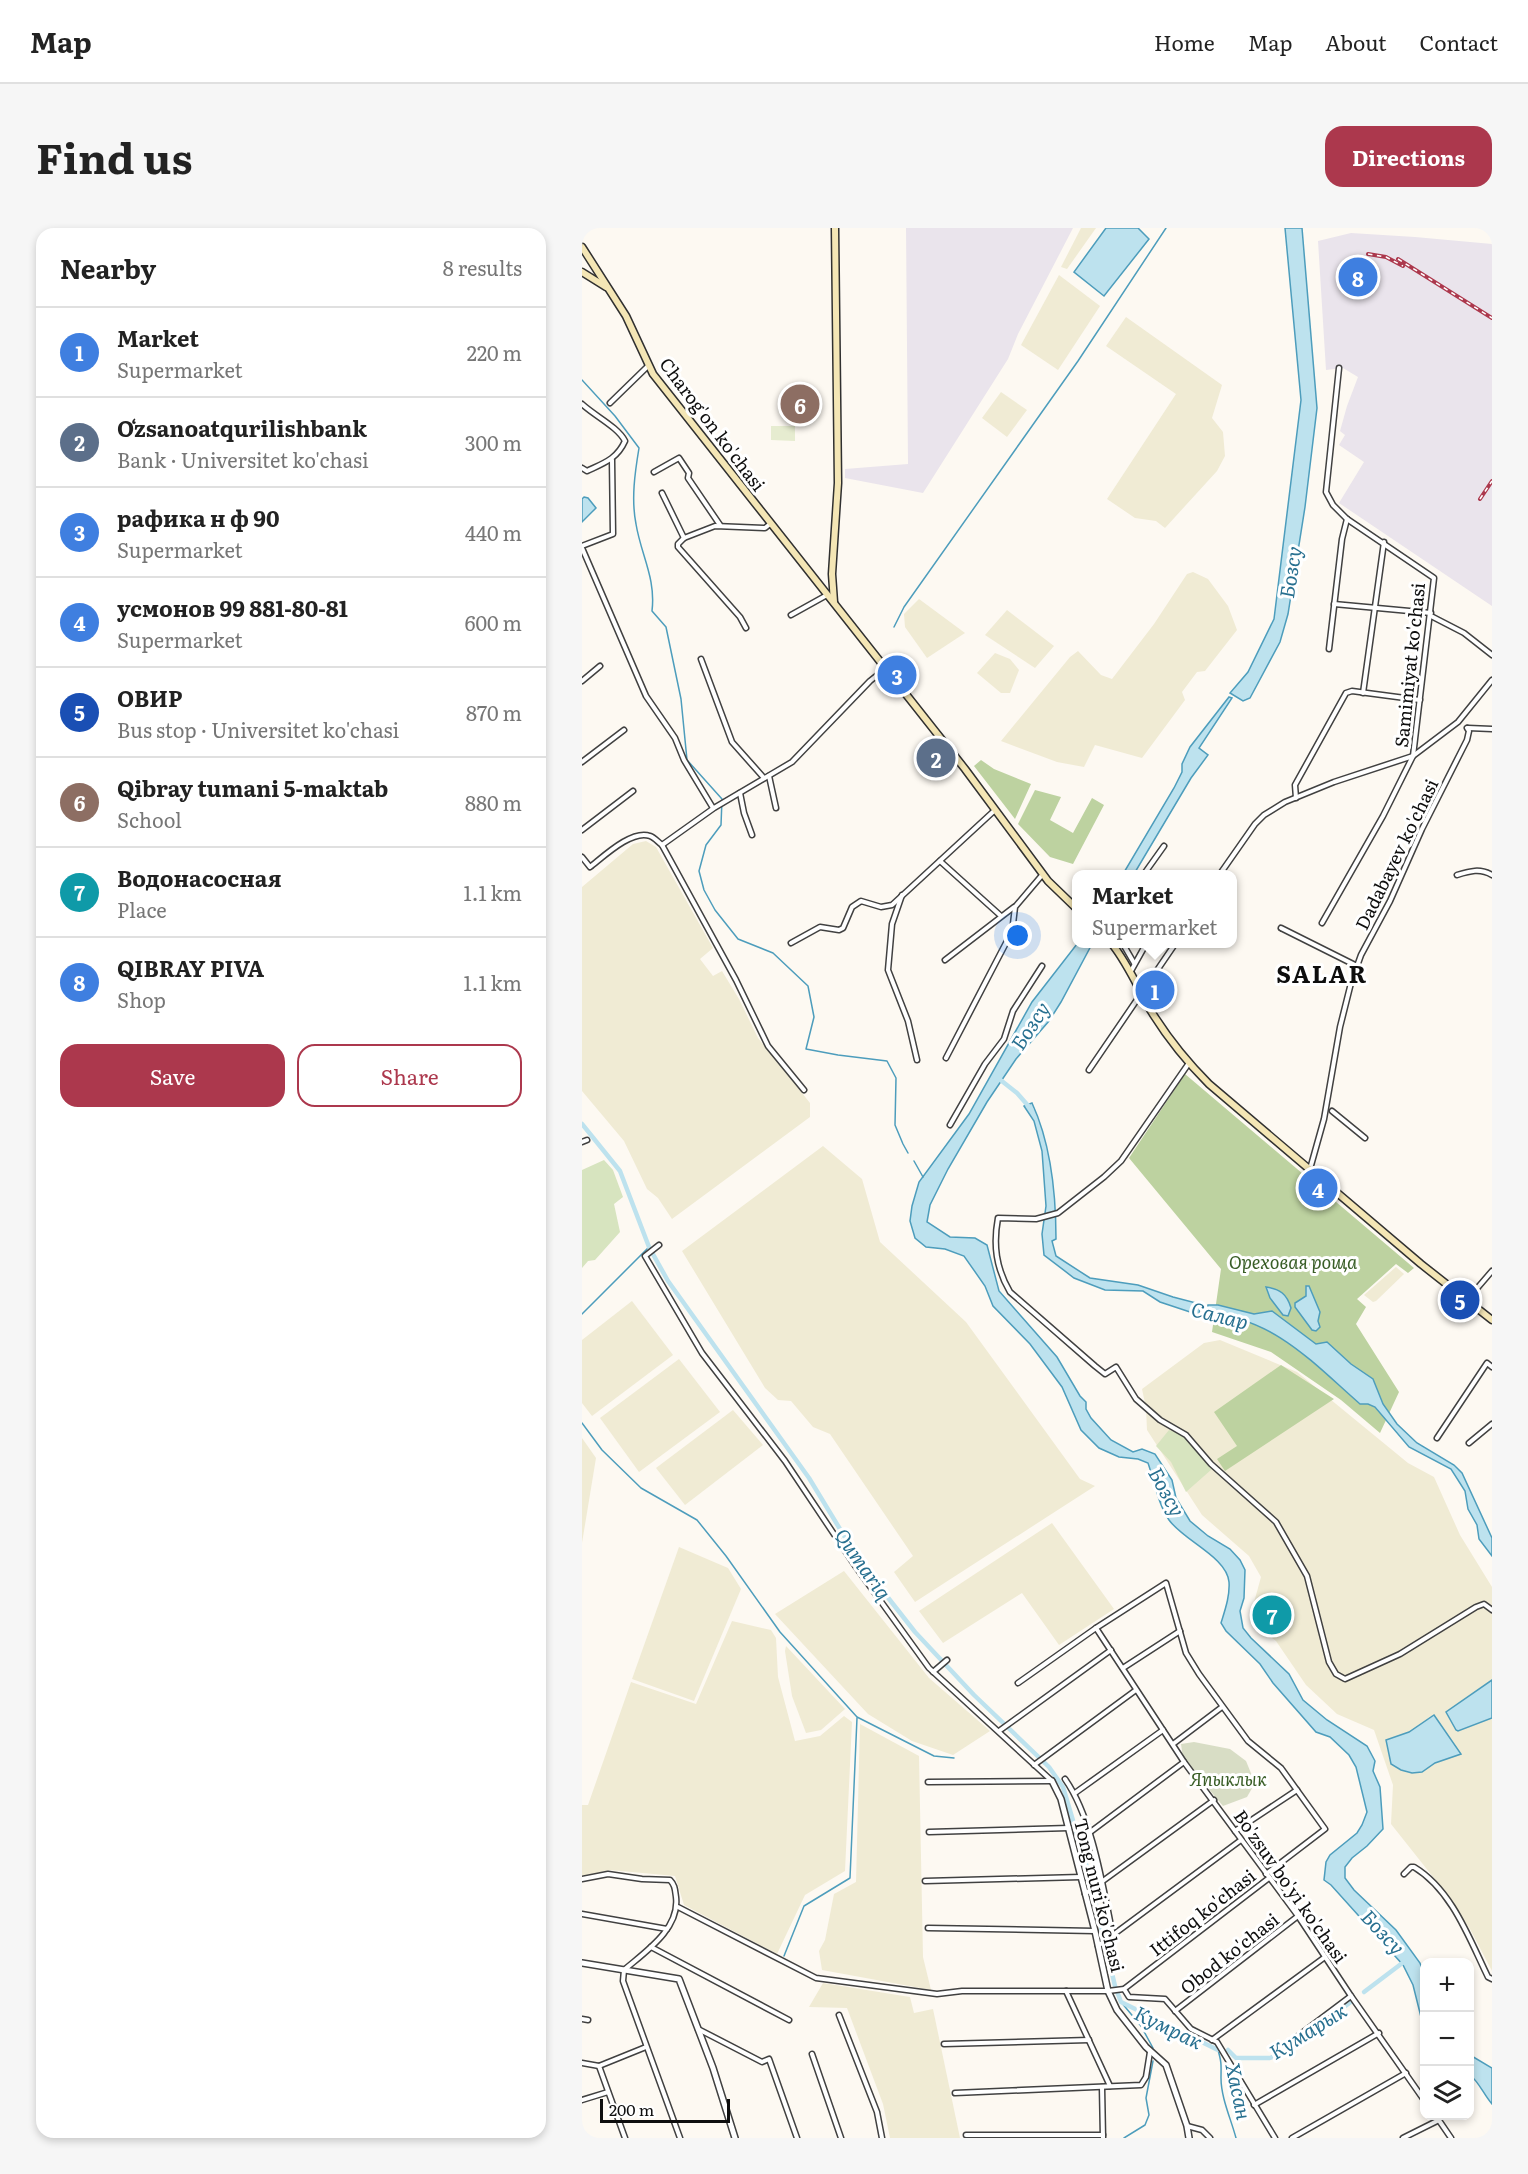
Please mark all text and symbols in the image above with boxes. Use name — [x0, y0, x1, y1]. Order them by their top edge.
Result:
text: Map — [30, 20, 92, 62]
text: Home — [1154, 26, 1215, 57]
text: Map — [1248, 26, 1292, 57]
text: About — [1325, 26, 1387, 57]
text: Contact — [1420, 26, 1498, 57]
text: Find us — [36, 125, 193, 187]
button: Directions — [1325, 126, 1492, 187]
text: Nearby — [60, 248, 156, 287]
text: 8 results — [443, 252, 522, 282]
pin: 8 — [1338, 254, 1378, 300]
text: Market — [117, 321, 199, 354]
text: 1 — [75, 337, 84, 367]
text: 220 m — [467, 337, 522, 367]
street label: Charog'on ko'chasi — [654, 351, 772, 497]
text: Supermarket — [117, 354, 243, 384]
pin: 6 — [780, 382, 820, 426]
text: Oʻzsanoatqurilishbank — [117, 411, 367, 444]
text: 2 — [74, 427, 85, 457]
text: 300 m — [465, 427, 522, 457]
text: Bank · Universitet ko'chasi — [117, 444, 369, 474]
text: рафика н ф 90 — [117, 501, 280, 534]
text: 3 — [74, 517, 85, 547]
text: 440 m — [465, 517, 522, 547]
text: Supermarket — [117, 534, 243, 564]
water label: Бозсу — [1270, 544, 1308, 600]
street label: Samimiyat ko'chasi — [1387, 581, 1431, 749]
text: усмонов 99 881-80-81 — [117, 591, 348, 624]
text: 4 — [73, 607, 86, 637]
text: 600 m — [465, 607, 522, 637]
text: Supermarket — [117, 624, 243, 654]
pin: 3 — [878, 652, 916, 698]
text: ОВИР — [117, 681, 182, 714]
text: 5 — [74, 697, 85, 727]
text: 870 m — [466, 697, 522, 727]
text: Bus stop · Universitet ko'chasi — [117, 714, 399, 744]
pin: 2 — [916, 736, 956, 780]
text: Qibray tumani 5-maktab — [117, 771, 388, 804]
street label: Dadabayev ko'chasi — [1348, 774, 1444, 934]
text: 6 — [74, 787, 85, 817]
text: 880 m — [465, 787, 522, 817]
text: School — [117, 804, 182, 834]
text: Водонасосная — [117, 861, 282, 894]
popup — [1072, 870, 1237, 948]
text: 7 — [74, 877, 85, 907]
text: 1.1 km — [464, 877, 522, 907]
text: Market — [1092, 878, 1174, 911]
text: Place — [117, 894, 167, 924]
text: Supermarket — [1092, 911, 1217, 941]
your location — [1003, 921, 1032, 950]
text: QIBRAY PIVA — [117, 951, 264, 984]
district label: SALAR — [1276, 955, 1368, 990]
text: 8 — [74, 967, 85, 997]
text: 1.1 km — [464, 967, 522, 997]
pin: 1 — [1136, 968, 1174, 1012]
text: Shop — [117, 984, 166, 1014]
water label: Бозсу — [1002, 995, 1056, 1055]
button: Save — [60, 1044, 285, 1107]
button: Share — [297, 1044, 522, 1107]
pin: 4 — [1298, 1166, 1338, 1210]
park label: Ореховая роща — [1229, 1248, 1358, 1275]
pin: 5 — [1440, 1278, 1480, 1322]
water label: Салар — [1188, 1292, 1252, 1336]
water label: Бозсу — [1142, 1461, 1194, 1521]
water label: Qumariq — [829, 1521, 900, 1605]
pin: 7 — [1252, 1592, 1292, 1638]
park label: Япыклык — [1189, 1765, 1267, 1792]
street label: Bo'zsuv bo'yi ko'chasi — [1228, 1804, 1354, 1968]
street label: Tong nuri ko'chasi — [1068, 1815, 1132, 1975]
street label: Ittifoq ko'chasi — [1143, 1862, 1261, 1962]
water label: Бозсу — [1355, 1902, 1413, 1960]
street label: Obod ko'chasi — [1174, 1906, 1284, 2000]
map controls — [1420, 1958, 1474, 2120]
button: + — [1420, 1958, 1474, 2012]
water label: Кумарык — [1262, 1994, 1352, 2066]
water label: Кумрак — [1130, 1997, 1208, 2055]
button: − — [1420, 2012, 1474, 2066]
water label: Хасан — [1219, 2060, 1261, 2123]
button: layers — [1420, 2066, 1474, 2120]
scale bar — [600, 2096, 730, 2124]
text: 200 m — [609, 2097, 654, 2121]

